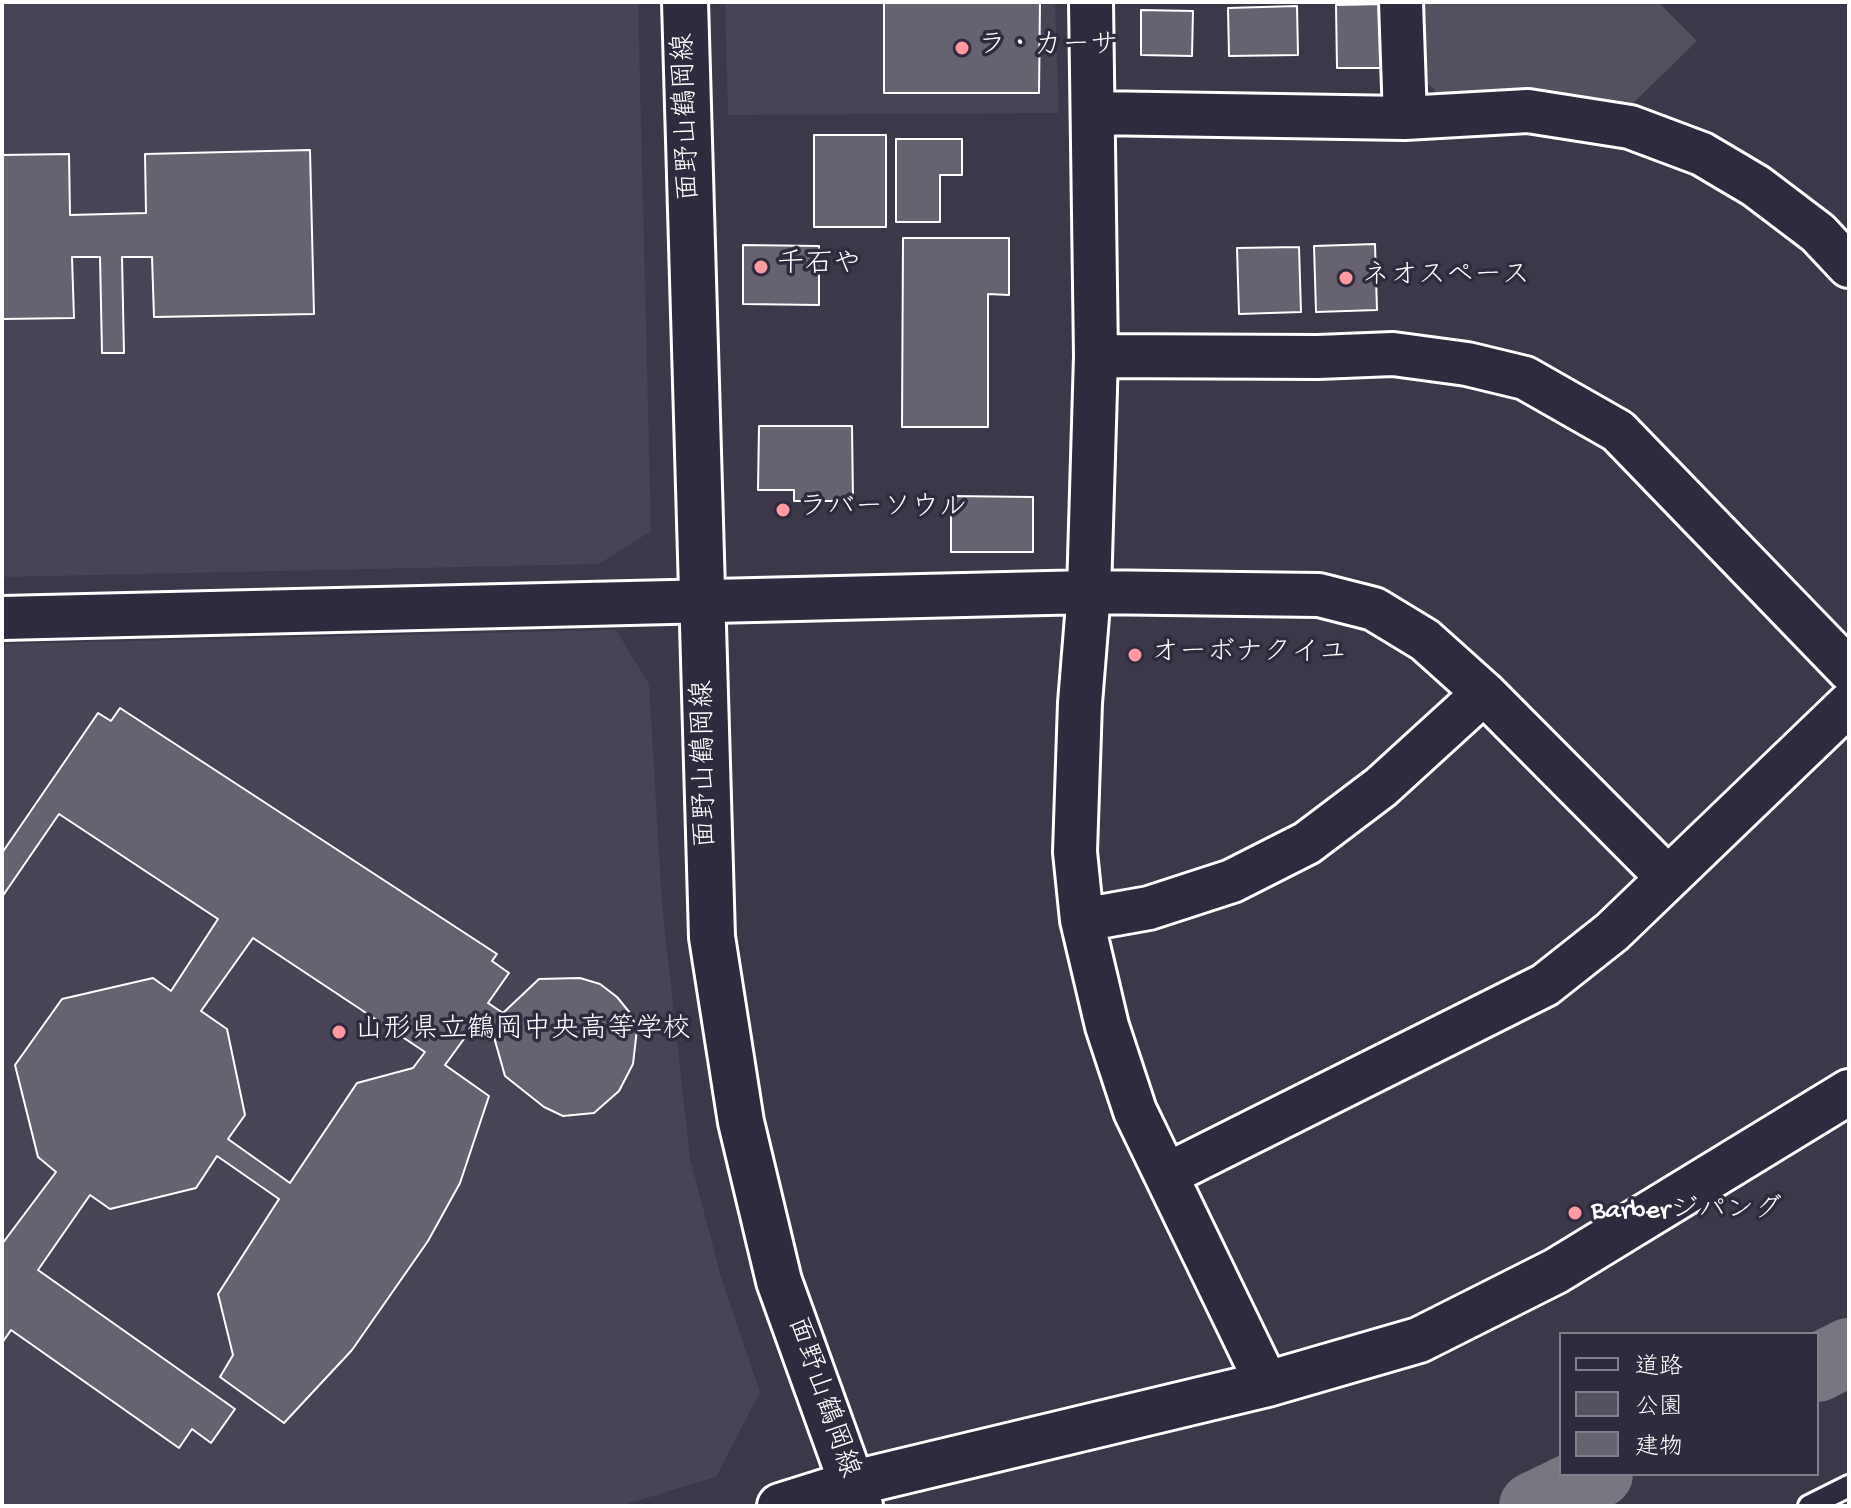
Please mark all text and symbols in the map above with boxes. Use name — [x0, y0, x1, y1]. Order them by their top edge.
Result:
place label: ラ・カーサ — [978, 31, 1118, 65]
street label: 面野山鶴岡線 — [669, 32, 709, 202]
marker: ラ・カーサ — [953, 39, 971, 57]
place label: 千石や — [777, 250, 861, 284]
marker: 千石や — [752, 258, 770, 276]
place label: ネオスペース — [1362, 261, 1530, 295]
marker: ネオスペース — [1337, 269, 1355, 287]
place label: ラバーソウル — [799, 493, 967, 527]
marker: ラバーソウル — [774, 501, 792, 519]
place label: オーボナクイユ — [1151, 638, 1347, 672]
marker: オーボナクイユ — [1126, 646, 1144, 664]
street label: 面野山鶴岡線 — [689, 680, 725, 848]
place label: 山形県立鶴岡中央高等学校 — [355, 1015, 691, 1049]
marker: 山形県立鶴岡中央高等学校 — [330, 1023, 348, 1041]
place label: Barberジパング — [1591, 1196, 1782, 1230]
marker: Barberジパング — [1566, 1204, 1584, 1222]
street label: 面野山鶴岡線 — [778, 1313, 864, 1483]
legend — [1559, 1332, 1819, 1476]
text: 道路 — [1635, 1354, 1683, 1383]
text: 公園 — [1635, 1394, 1683, 1423]
text: 建物 — [1635, 1434, 1683, 1463]

